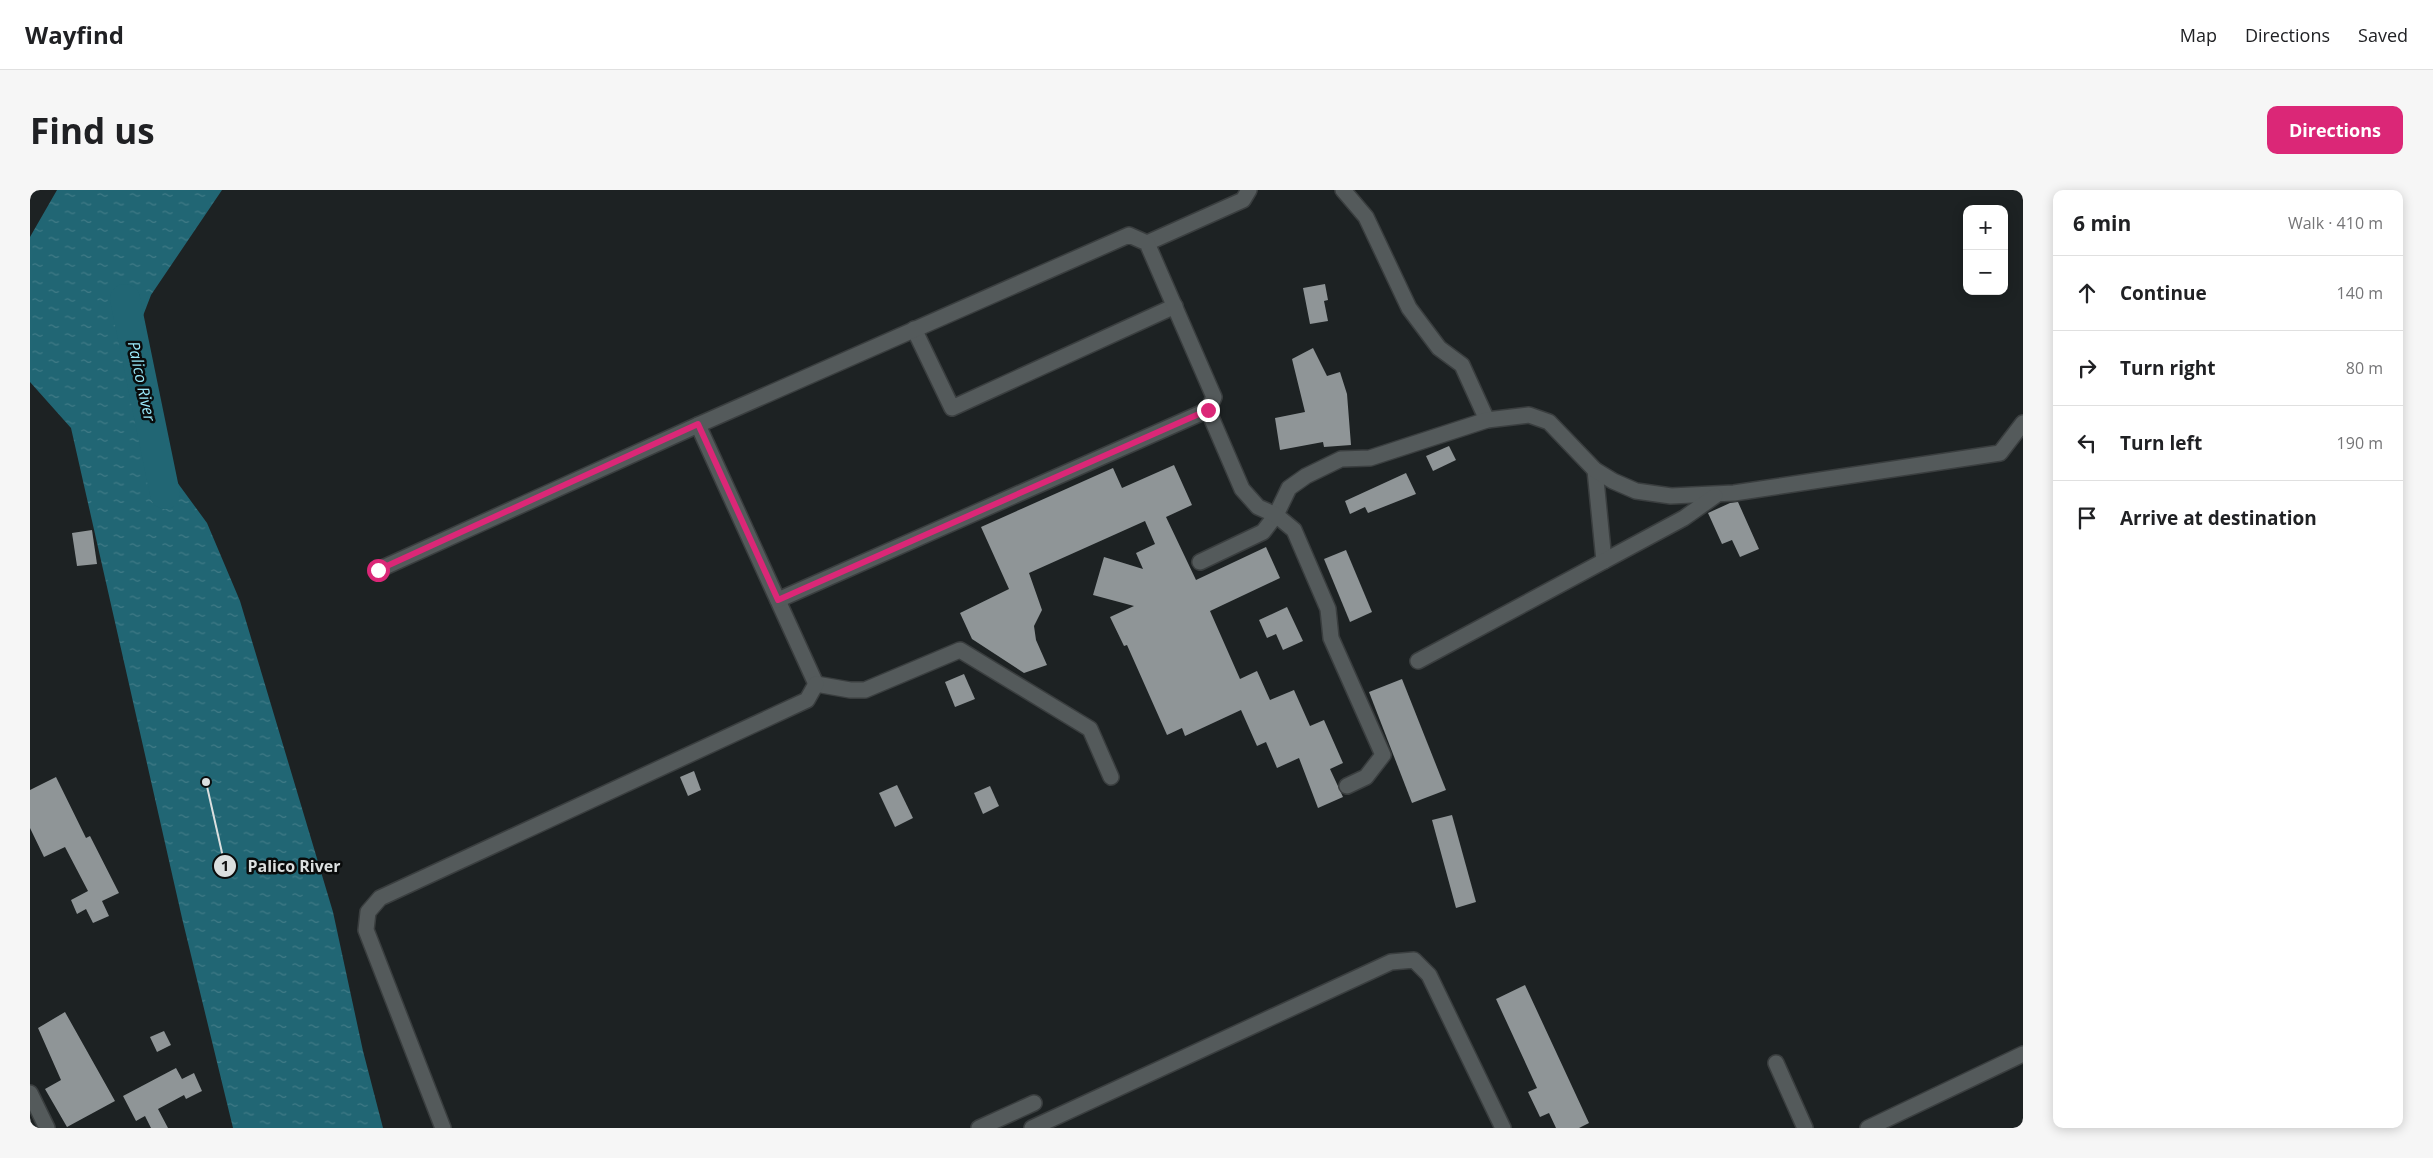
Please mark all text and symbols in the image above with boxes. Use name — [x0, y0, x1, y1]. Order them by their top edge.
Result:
text: Wayfind — [25, 18, 124, 51]
text: Map — [2180, 23, 2217, 47]
text: Directions — [2245, 23, 2330, 47]
text: Saved — [2358, 23, 2408, 47]
button: Directions — [2267, 106, 2403, 154]
text: Find us — [30, 107, 155, 154]
map controls — [1963, 205, 2008, 295]
button: + — [1963, 205, 2008, 250]
text: 6 min — [2073, 209, 2131, 237]
text: Walk · 410 m — [2288, 212, 2383, 234]
button: − — [1963, 250, 2008, 295]
icon: ahead — [2073, 279, 2101, 307]
text: Continue — [2120, 280, 2207, 306]
text: 140 m — [2337, 282, 2383, 304]
water label: Palico River — [123, 339, 161, 424]
icon: right — [2073, 354, 2101, 382]
text: Turn right — [2120, 355, 2215, 381]
text: 80 m — [2346, 357, 2383, 379]
route end — [1197, 399, 1220, 422]
icon: left — [2073, 429, 2101, 457]
text: Turn left — [2120, 430, 2202, 456]
text: 190 m — [2337, 432, 2383, 454]
icon: arrive — [2073, 504, 2101, 532]
text: Arrive at destination — [2120, 505, 2317, 531]
route start — [367, 559, 390, 582]
callout: Palico River — [213, 851, 351, 882]
text: 1 — [221, 855, 229, 875]
text: Palico River — [247, 855, 341, 877]

